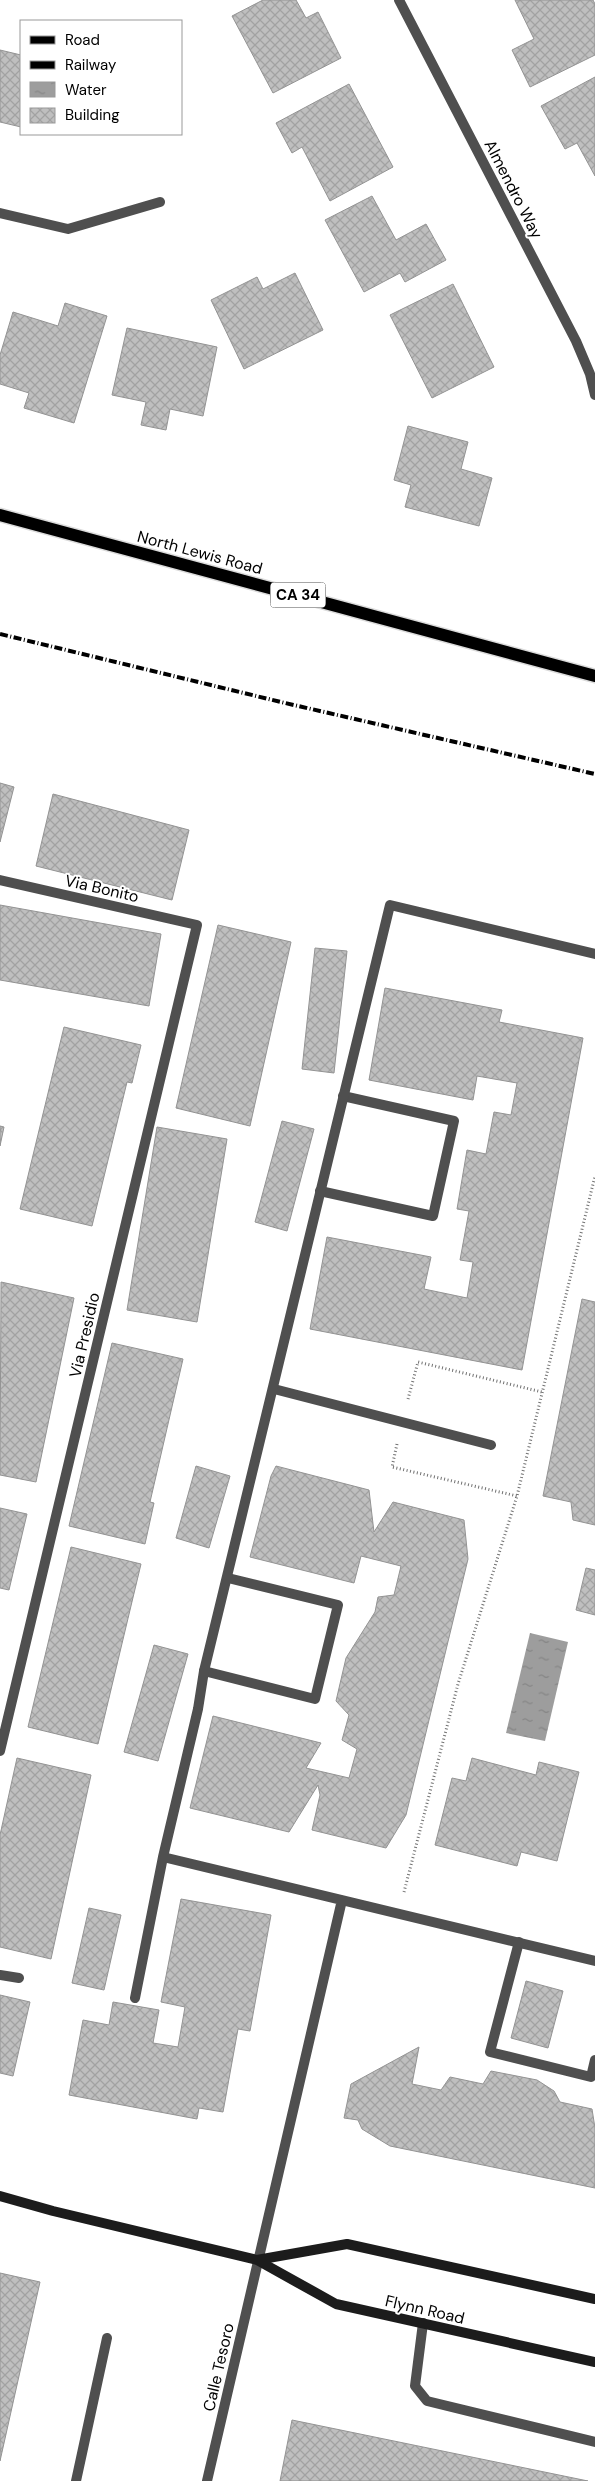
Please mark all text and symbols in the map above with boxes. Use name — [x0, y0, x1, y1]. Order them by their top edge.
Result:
legend — [20, 20, 182, 135]
text: Road — [65, 30, 100, 50]
text: Railway — [65, 55, 117, 75]
text: Water — [65, 80, 107, 100]
text: Building — [65, 105, 120, 125]
street label: Almendro Way — [480, 136, 548, 242]
street label: North Lewis Road — [135, 526, 265, 579]
road number: CA 34 — [270, 582, 326, 608]
street label: Via Bonito — [63, 870, 141, 907]
street label: Via Presidio — [65, 1290, 104, 1380]
street label: Flynn Road — [383, 2290, 467, 2329]
street label: Calle Tesoro — [198, 2321, 239, 2413]

